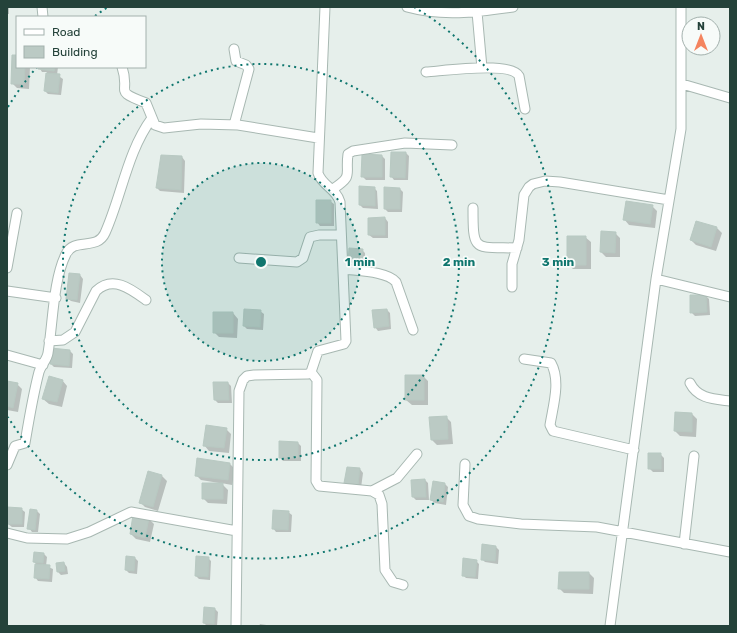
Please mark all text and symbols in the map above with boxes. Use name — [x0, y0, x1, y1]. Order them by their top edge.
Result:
legend — [16, 16, 146, 68]
north arrow — [681, 16, 721, 56]
text: N — [697, 20, 705, 33]
text: Road — [52, 25, 80, 39]
text: Building — [52, 45, 98, 59]
centre of rings — [254, 255, 268, 269]
text: 1 min — [345, 255, 376, 269]
text: 2 min — [443, 255, 476, 269]
text: 3 min — [542, 255, 575, 269]

